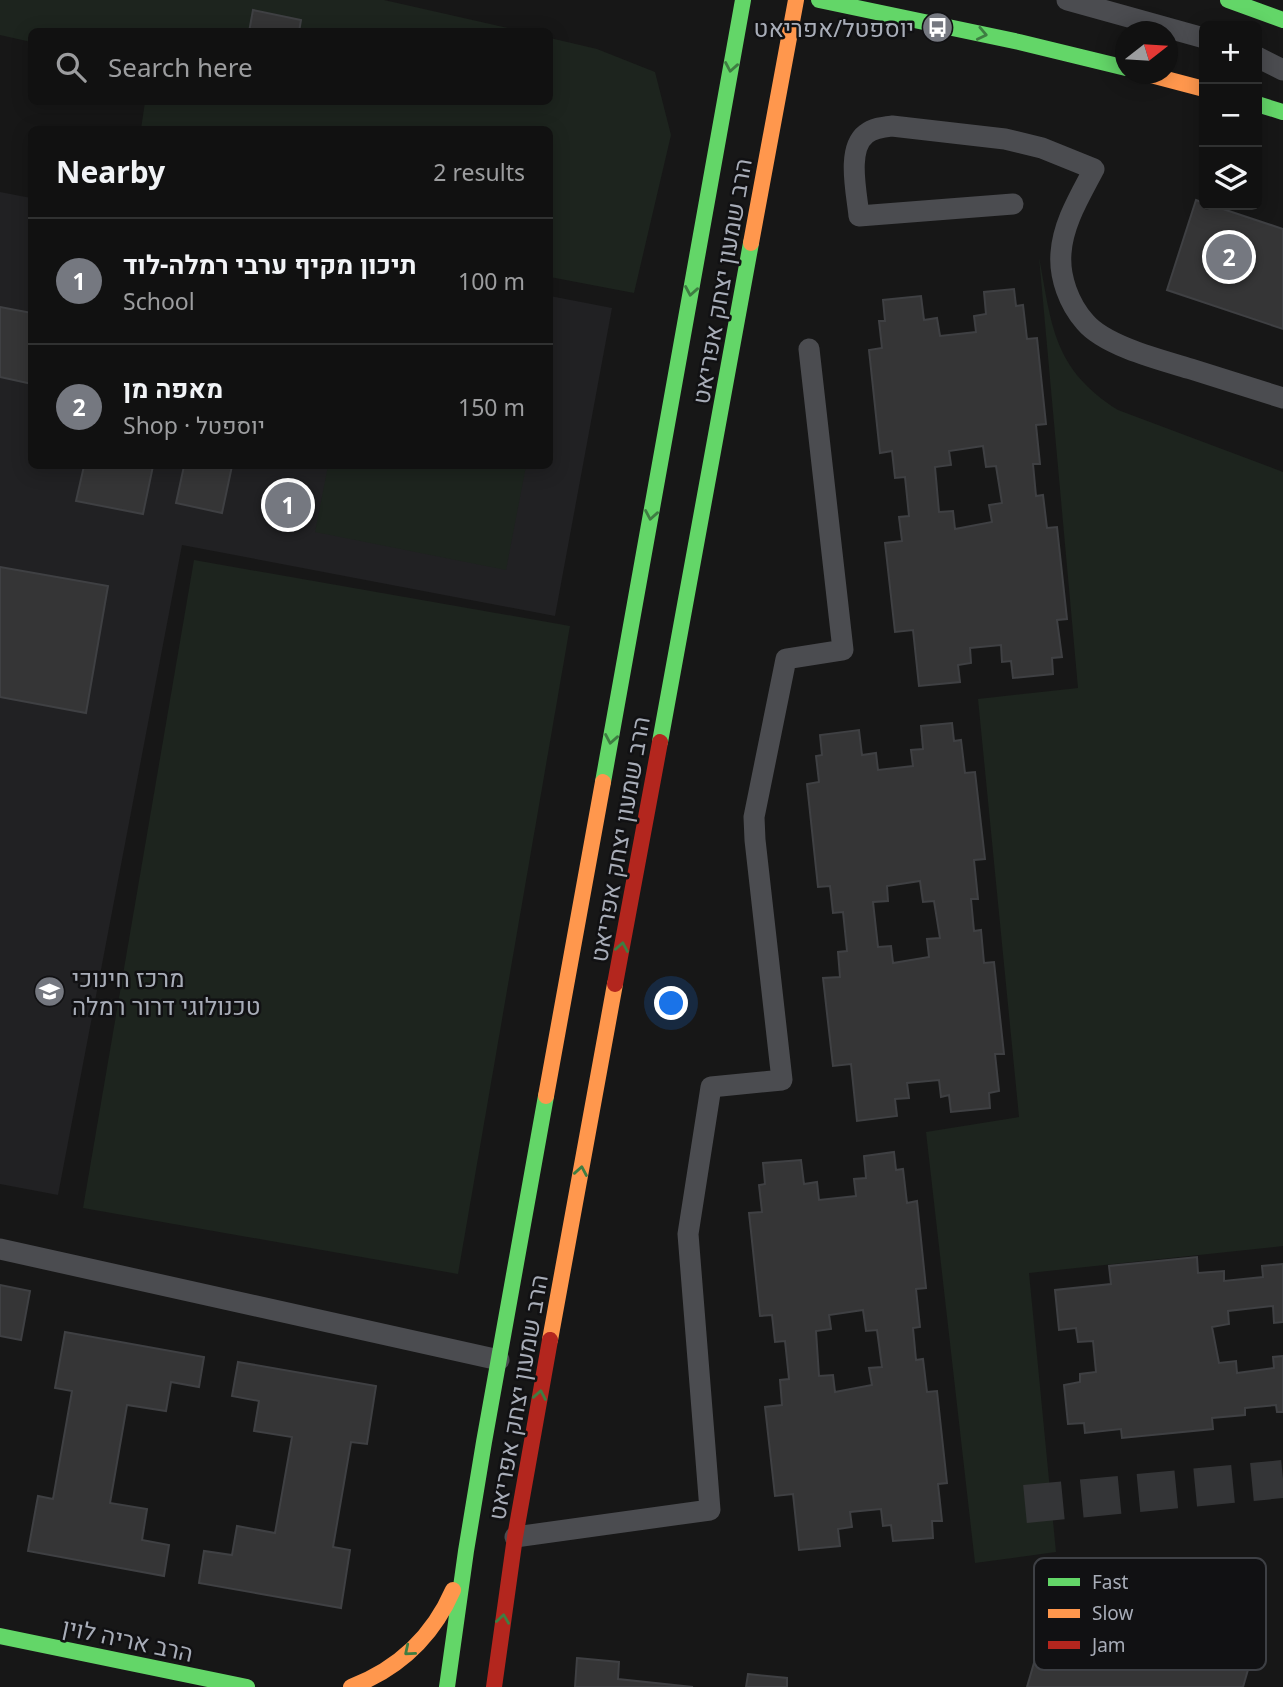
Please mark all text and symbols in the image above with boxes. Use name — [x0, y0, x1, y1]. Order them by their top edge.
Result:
bus stop icon: יוספטל/אפריאט — [920, 10, 954, 44]
place label: יוספטל/אפריאט — [754, 11, 914, 44]
north arrow — [1115, 21, 1178, 84]
map controls — [1199, 21, 1262, 210]
button: + — [1199, 21, 1262, 84]
one-way arrow — [976, 25, 988, 40]
search box — [28, 28, 553, 105]
icon: search — [52, 48, 90, 86]
text: Search here — [108, 49, 253, 85]
one-way arrow — [724, 61, 739, 73]
button: − — [1199, 84, 1262, 147]
button: layers — [1199, 147, 1262, 210]
text: Nearby — [56, 151, 165, 192]
text: 2 results — [433, 156, 525, 188]
street label: הרב שמעון יצחק אפריאט — [683, 156, 759, 406]
pin: 2 — [1206, 231, 1252, 283]
text: תיכון מקיף ערבי רמלה-לוד — [123, 246, 417, 282]
text: 1 — [72, 265, 86, 297]
text: 100 m — [458, 265, 525, 297]
text: School — [123, 285, 195, 317]
one-way arrow — [684, 285, 699, 297]
text: מאפה מן — [123, 370, 223, 406]
text: 2 — [72, 391, 86, 423]
text: 150 m — [458, 391, 525, 423]
text: Shop · יוספטל — [123, 409, 265, 441]
pin: 1 — [265, 479, 311, 531]
one-way arrow — [644, 509, 659, 521]
street label: הרב שמעון יצחק אפריאט — [581, 714, 657, 964]
one-way arrow — [604, 733, 619, 745]
one-way arrow — [614, 941, 629, 953]
place label: מרכז חינוכי טכנולוגי דרור רמלה — [72, 961, 260, 1022]
school or university icon: מרכז חינוכי טכנולוגי דרור רמלה — [32, 974, 66, 1008]
your location — [654, 986, 688, 1020]
one-way arrow — [573, 1165, 588, 1177]
street label: הרב שמעון יצחק אפריאט — [479, 1272, 555, 1522]
one-way arrow — [532, 1389, 547, 1401]
legend — [1034, 1558, 1266, 1670]
text: Fast — [1092, 1569, 1129, 1595]
text: Slow — [1092, 1600, 1133, 1626]
street label: הרב אריה לוין — [59, 1609, 197, 1669]
one-way arrow — [495, 1614, 510, 1625]
text: Jam — [1090, 1632, 1126, 1658]
one-way arrow — [405, 1643, 418, 1655]

